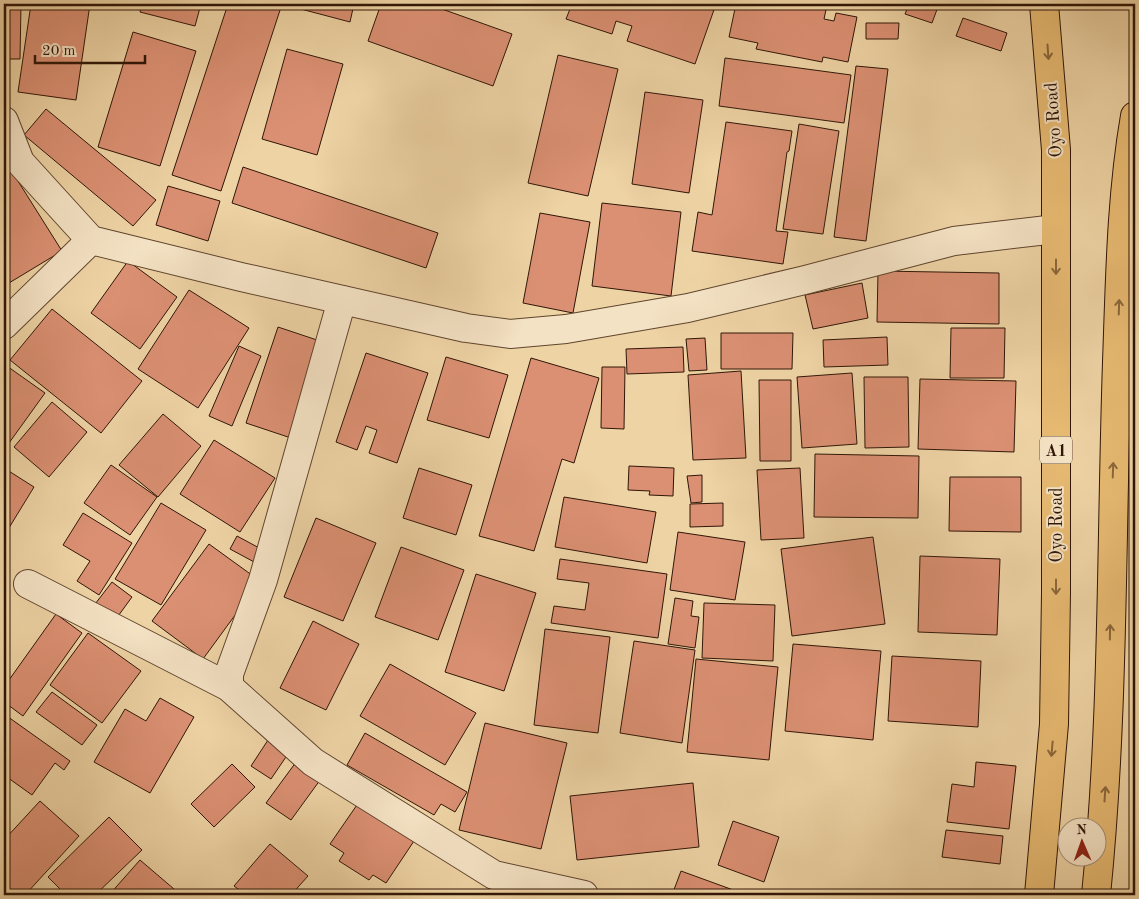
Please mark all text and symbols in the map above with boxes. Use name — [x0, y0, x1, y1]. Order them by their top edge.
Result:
scale bar — [35, 32, 145, 64]
text: 20 m — [42, 44, 76, 59]
one-way arrow — [1044, 44, 1053, 60]
street label: Oyo Road — [1042, 82, 1066, 158]
one-way arrow — [1051, 258, 1061, 275]
one-way arrow — [1114, 299, 1124, 316]
road number: A1 — [1040, 436, 1072, 464]
one-way arrow — [1108, 462, 1118, 478]
street label: Oyo Road — [1048, 487, 1066, 563]
one-way arrow — [1051, 578, 1061, 595]
one-way arrow — [1105, 624, 1115, 640]
one-way arrow — [1047, 741, 1057, 757]
one-way arrow — [1100, 787, 1109, 803]
north arrow — [1056, 816, 1106, 866]
text: N — [1076, 823, 1087, 837]

